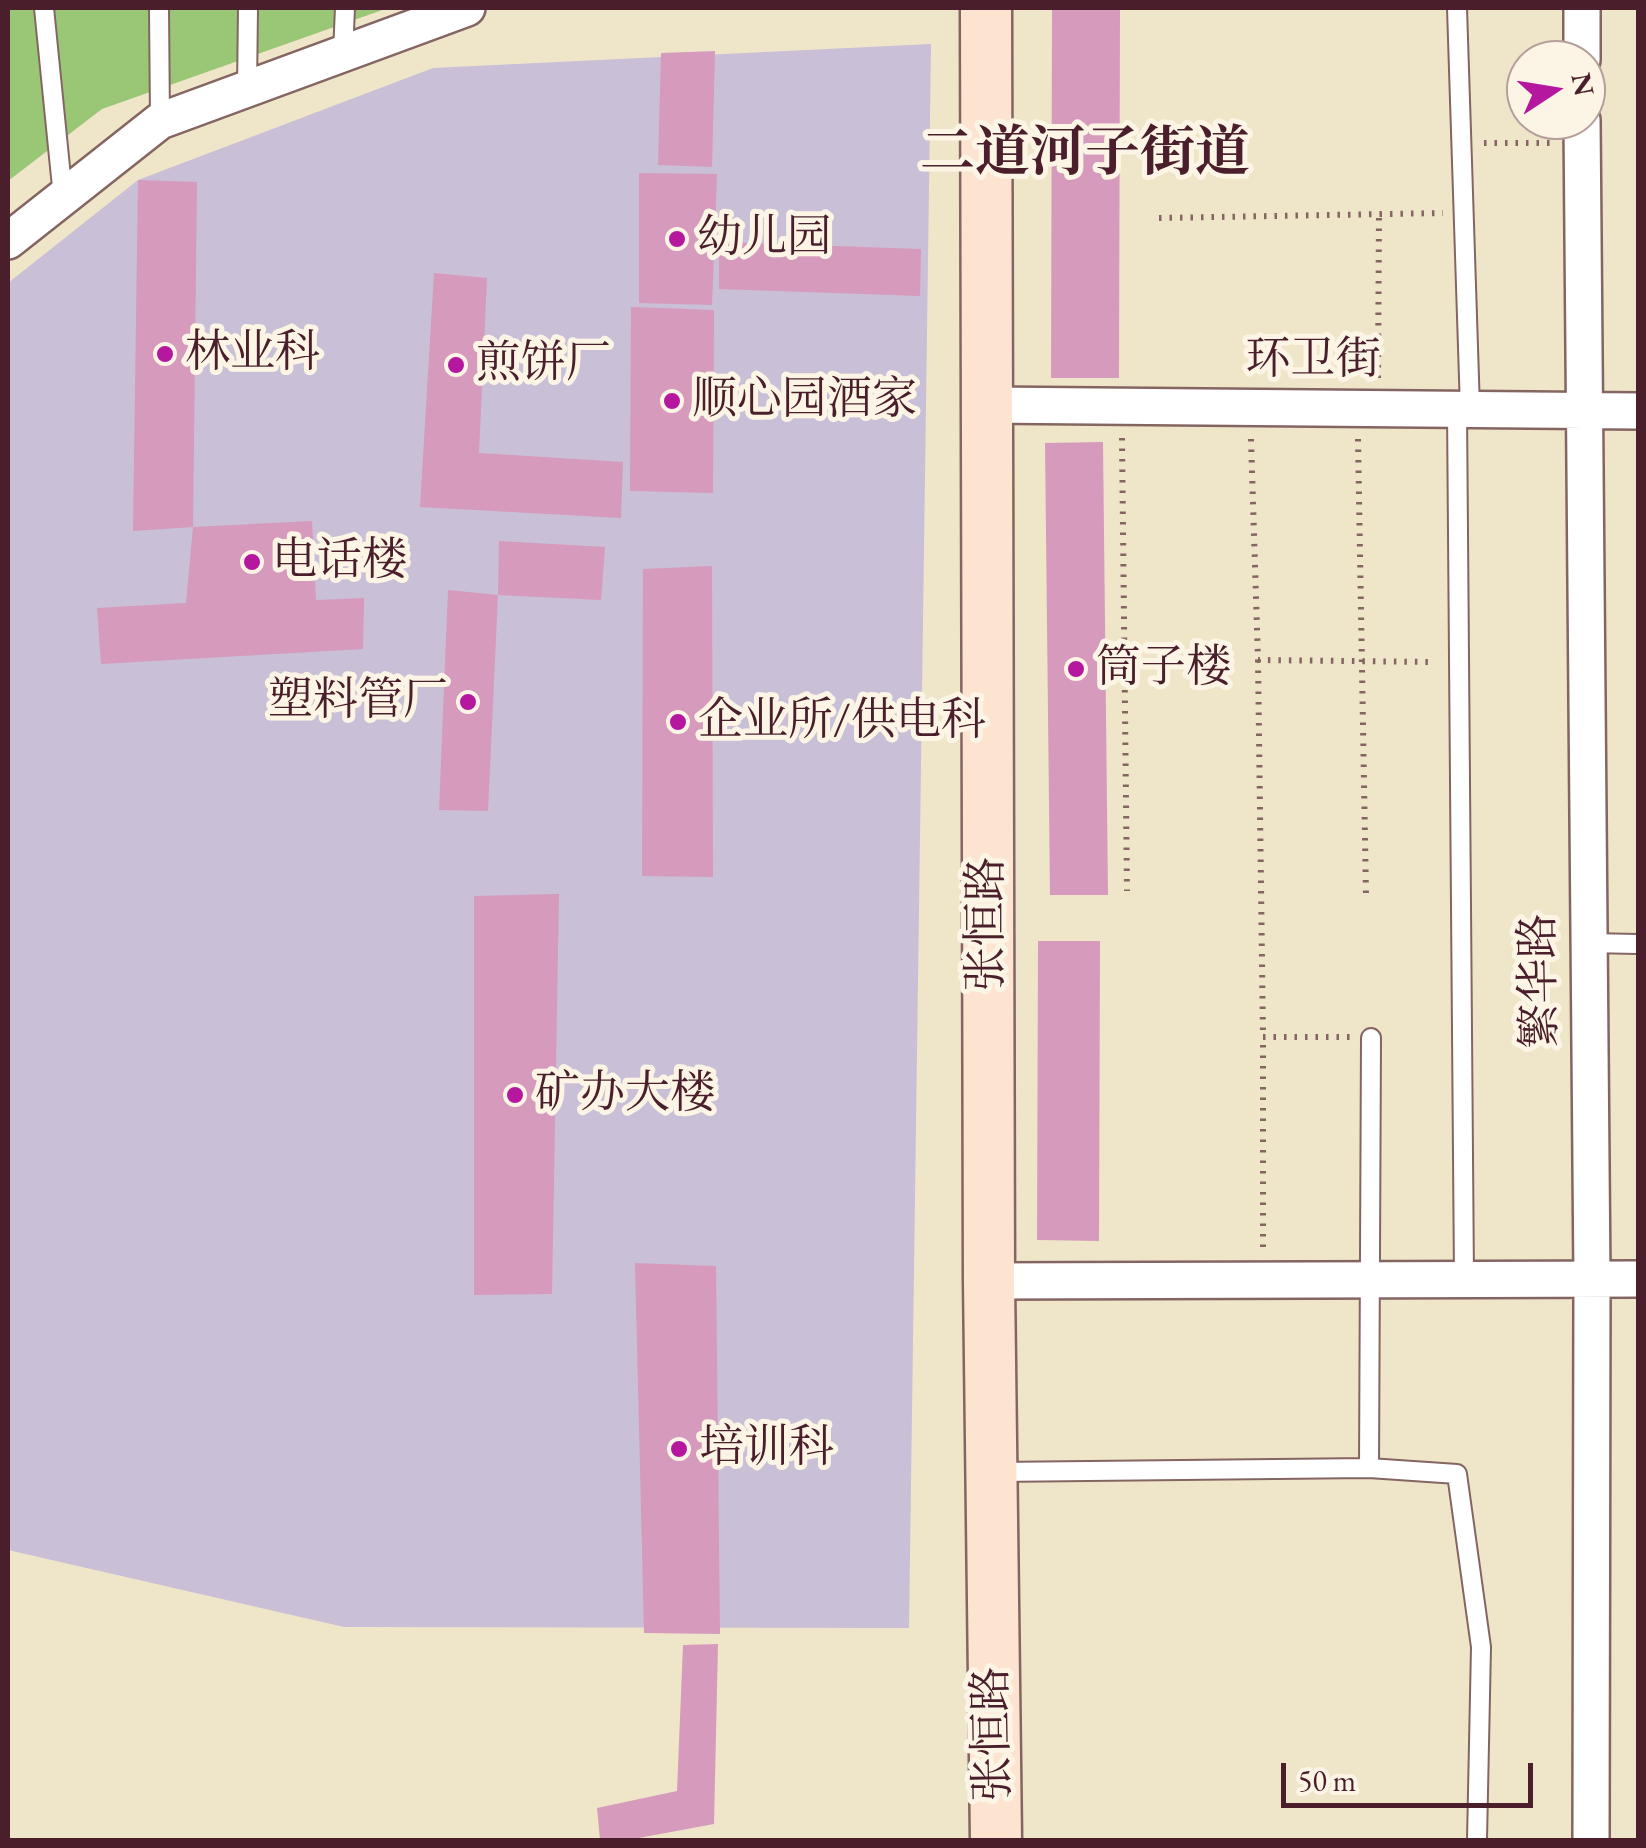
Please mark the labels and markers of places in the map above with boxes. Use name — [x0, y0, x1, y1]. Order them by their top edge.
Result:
place label: 幼儿园 — [697, 212, 832, 266]
marker: 幼儿园 — [666, 228, 688, 250]
place label: 林业科 — [185, 327, 320, 381]
place label: 煎饼厂 — [476, 338, 611, 392]
marker: 林业科 — [154, 343, 176, 365]
marker: 煎饼厂 — [445, 354, 467, 376]
place label: 顺心园酒家 — [692, 374, 917, 428]
marker: 顺心园酒家 — [661, 390, 683, 412]
place label: 电话楼 — [272, 535, 407, 589]
marker: 电话楼 — [241, 551, 263, 573]
place label: 筒子楼 — [1096, 642, 1231, 696]
marker: 筒子楼 — [1065, 658, 1087, 680]
place label: 塑料管厂 — [268, 675, 448, 729]
marker: 塑料管厂 — [457, 691, 479, 713]
place label: 企业所/供电科 — [698, 695, 986, 749]
marker: 企业所/供电科 — [667, 711, 689, 733]
place label: 矿办大楼 — [535, 1068, 715, 1122]
marker: 矿办大楼 — [504, 1084, 526, 1106]
place label: 培训科 — [699, 1422, 834, 1476]
marker: 培训科 — [668, 1438, 690, 1460]

